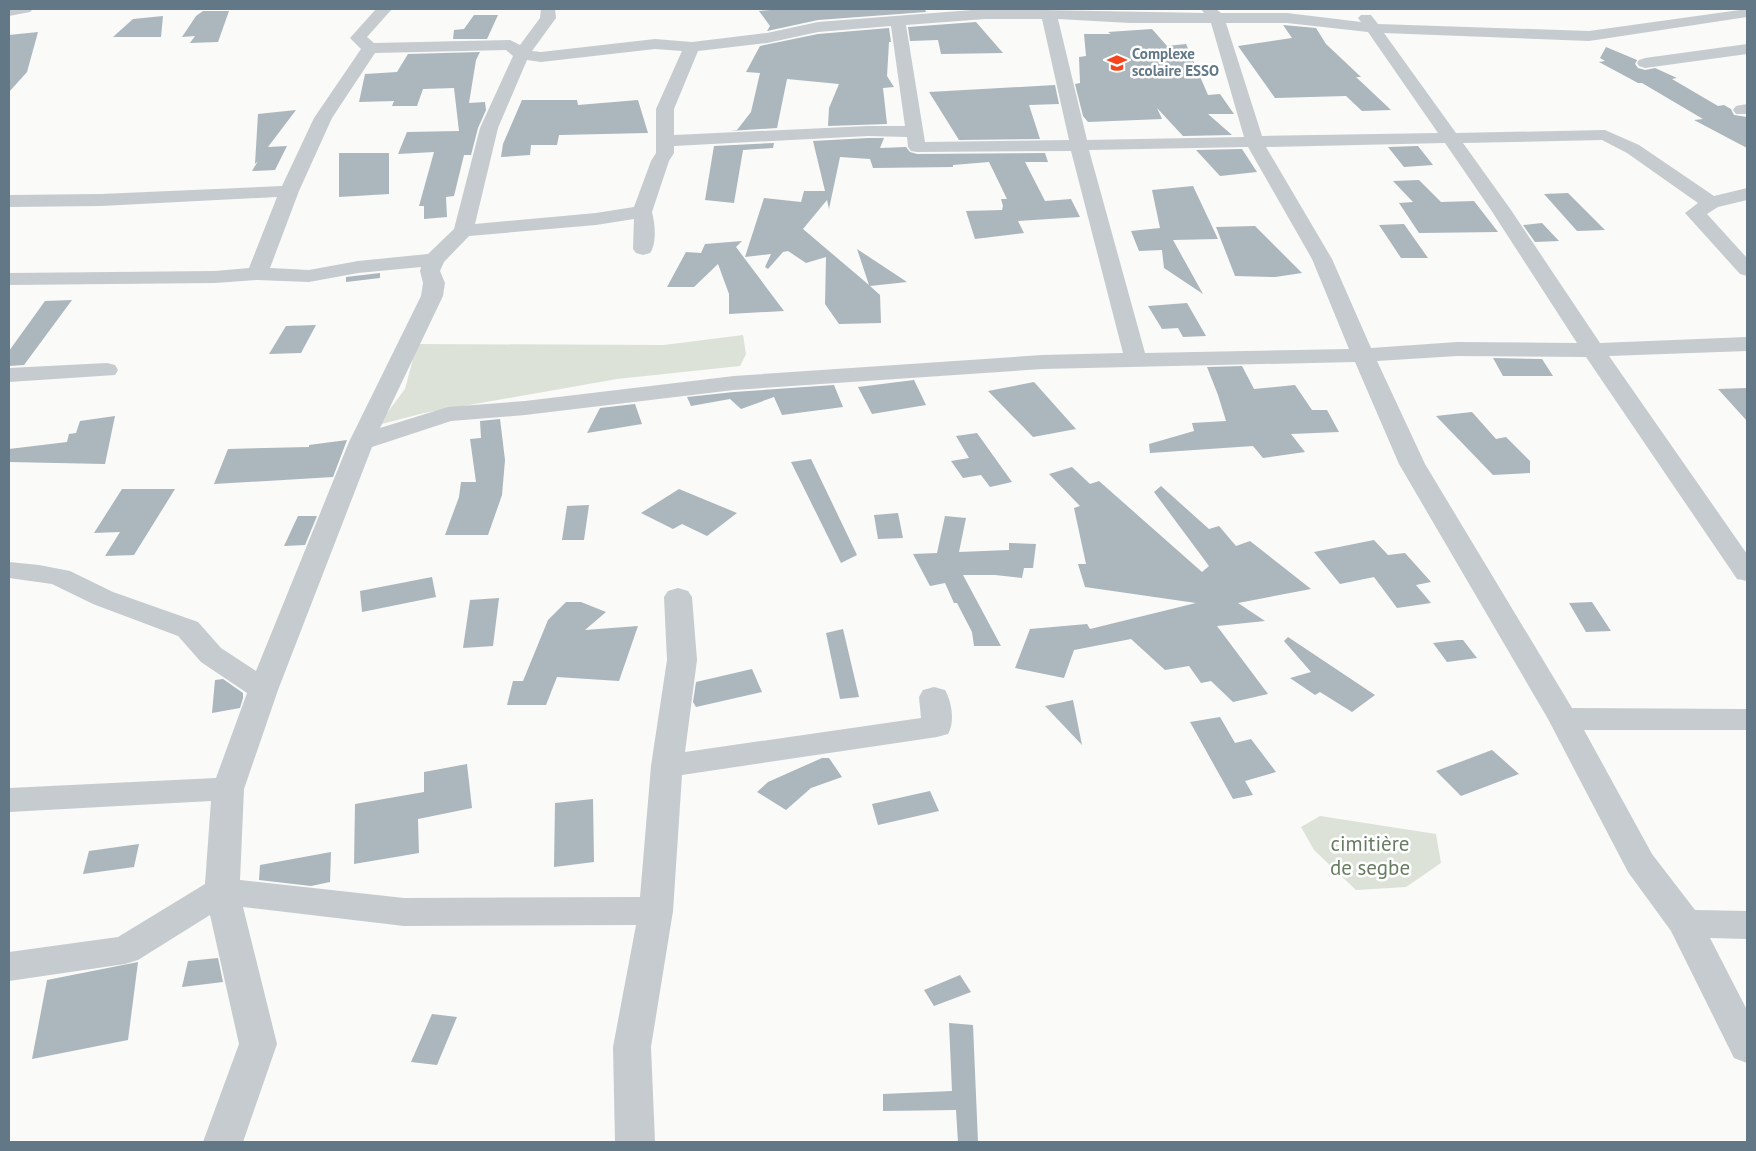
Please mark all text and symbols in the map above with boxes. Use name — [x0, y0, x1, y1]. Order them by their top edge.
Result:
place label: Complexe scolaire ESSO — [1132, 44, 1219, 80]
school or university icon: Complexe scolaire ESSO — [1106, 52, 1128, 74]
park label: cimitière de segbe — [1330, 830, 1410, 881]

